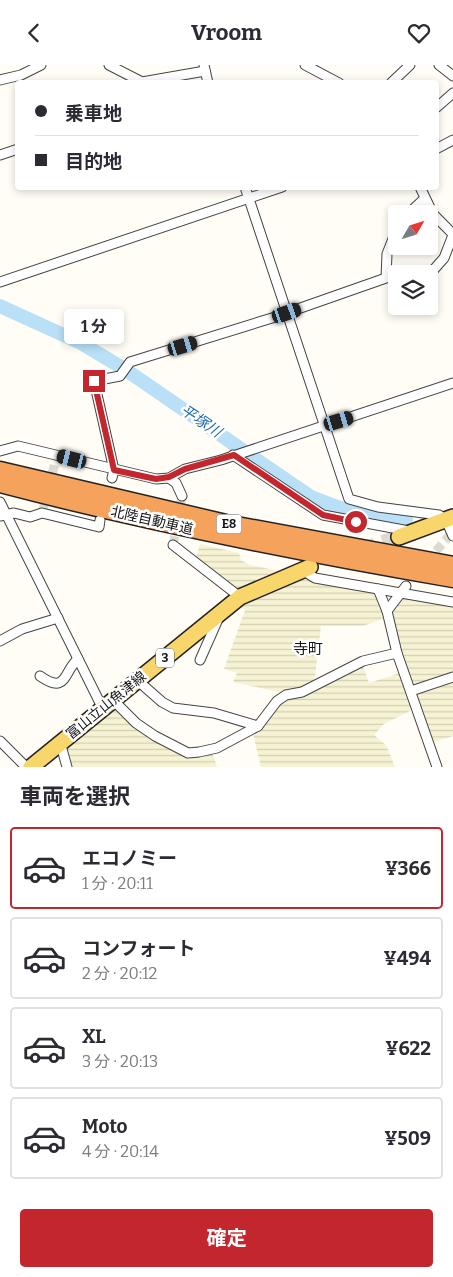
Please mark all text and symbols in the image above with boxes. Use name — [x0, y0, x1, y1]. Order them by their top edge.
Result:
icon: back — [20, 19, 48, 47]
text: Vroom — [191, 19, 262, 46]
icon: heart — [405, 19, 433, 47]
text: 乗車地 — [65, 102, 122, 125]
text: 目的地 — [65, 150, 122, 173]
north arrow — [388, 205, 438, 255]
map controls — [388, 205, 438, 315]
button: layers — [388, 265, 438, 315]
car — [270, 301, 303, 325]
callout: 1 分 — [64, 309, 124, 343]
text: 1 分 — [81, 317, 107, 336]
car — [166, 334, 199, 358]
route end — [83, 370, 105, 392]
water label: 平塚川 — [177, 401, 226, 442]
car — [322, 409, 355, 433]
car — [55, 448, 88, 470]
street label: 北陸自動車道 — [109, 503, 195, 538]
route start — [345, 511, 367, 533]
road number: E8 — [216, 514, 242, 533]
district label: 寺町 — [293, 640, 323, 658]
road number: 3 — [156, 649, 174, 667]
street label: 富山立山魚津線 — [63, 668, 150, 743]
text: 車両を選択 — [20, 783, 130, 810]
icon: car — [22, 846, 67, 891]
text: エコノミー — [82, 847, 177, 870]
text: ¥366 — [385, 857, 431, 880]
text: 1 分 · 20:11 — [82, 874, 153, 893]
icon: car — [22, 936, 67, 981]
text: コンフォート — [82, 937, 195, 960]
text: ¥494 — [383, 947, 431, 970]
text: 2 分 · 20:12 — [82, 964, 157, 983]
text: XL — [82, 1025, 106, 1048]
icon: car — [22, 1026, 67, 1071]
text: ¥622 — [385, 1037, 431, 1060]
text: 3 分 · 20:13 — [82, 1052, 158, 1071]
text: Moto — [82, 1115, 128, 1138]
icon: car — [22, 1116, 67, 1161]
text: ¥509 — [384, 1127, 431, 1150]
text: 4 分 · 20:14 — [82, 1142, 159, 1161]
button: 確定 — [20, 1209, 433, 1267]

